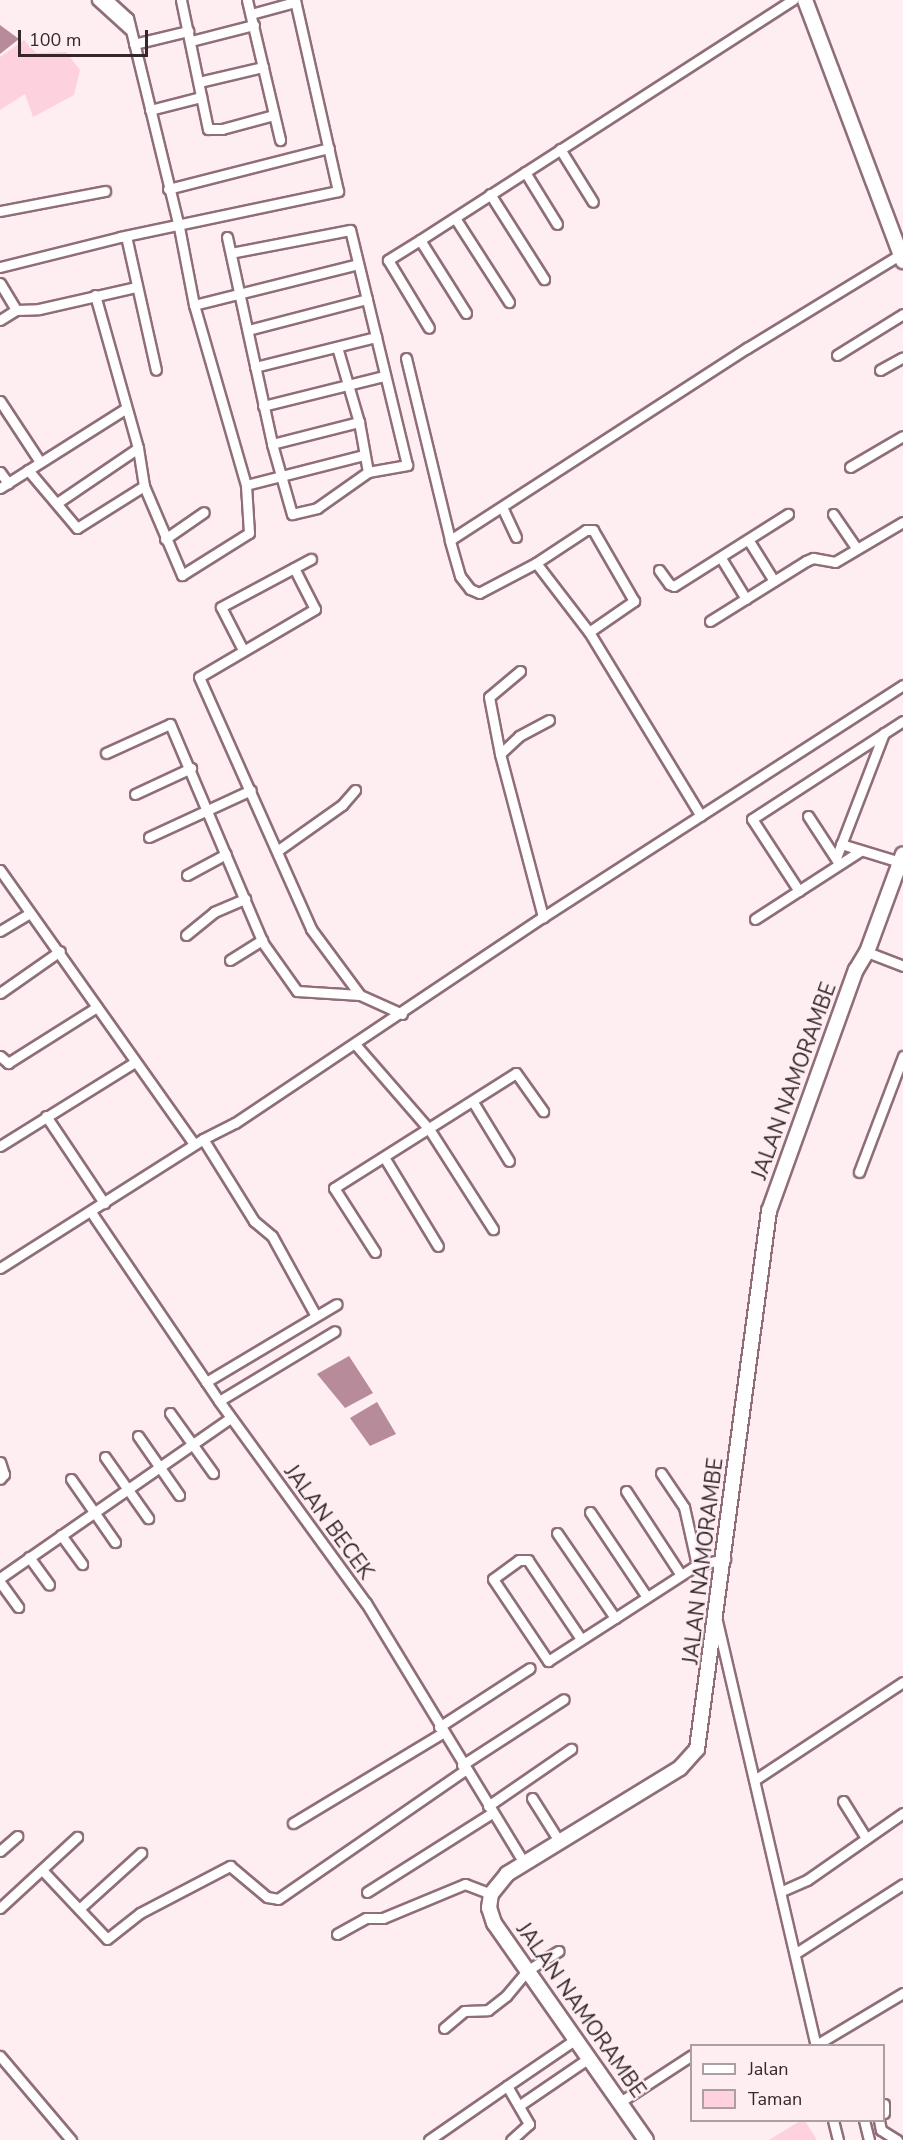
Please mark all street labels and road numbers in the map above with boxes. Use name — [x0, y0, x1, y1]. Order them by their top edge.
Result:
street label: JALAN NAMORAMBE — [747, 979, 841, 1183]
street label: JALAN NAMORAMBE — [678, 1456, 728, 1666]
street label: JALAN BECEK — [279, 1460, 379, 1584]
street label: JALAN NAMORAMBE — [511, 1918, 651, 2102]

